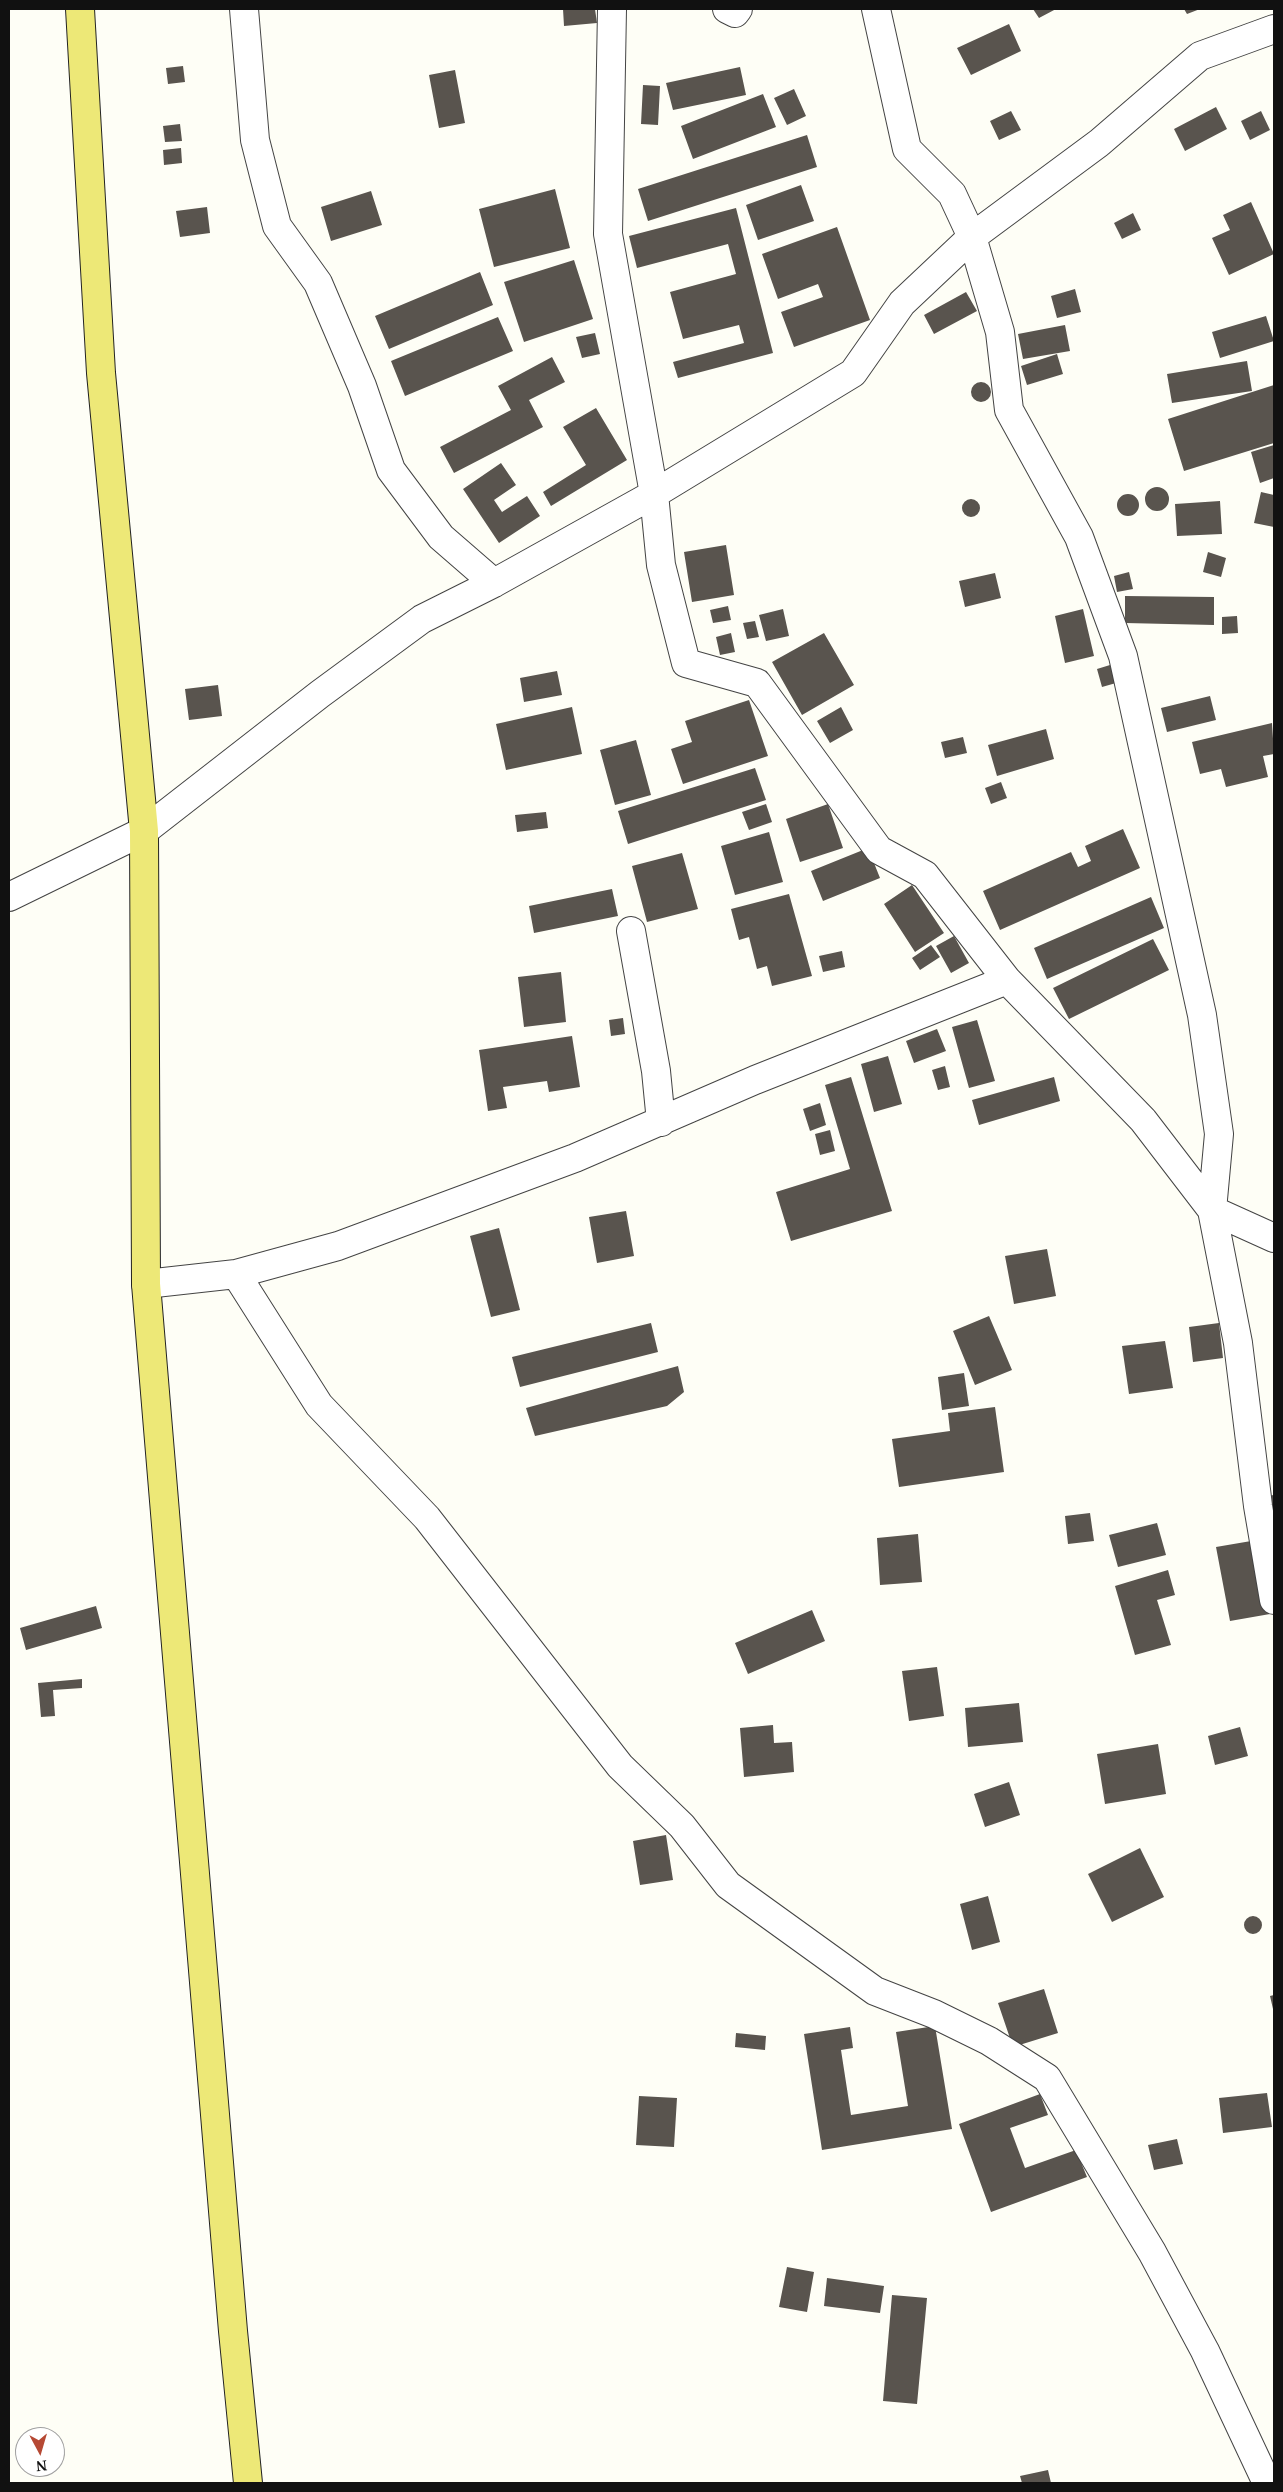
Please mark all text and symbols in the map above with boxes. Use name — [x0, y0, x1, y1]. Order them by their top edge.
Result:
north arrow — [15, 2427, 65, 2477]
text: N — [35, 2456, 48, 2476]

